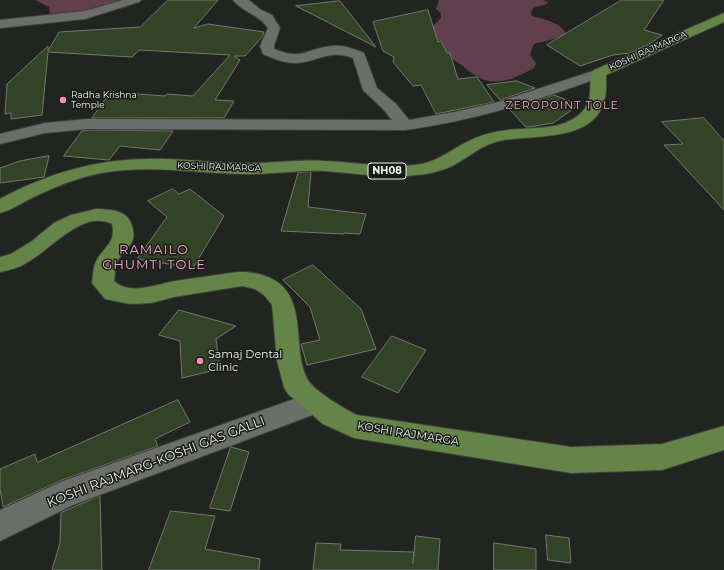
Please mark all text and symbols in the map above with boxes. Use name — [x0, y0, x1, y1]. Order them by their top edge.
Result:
street label: KOSHI RAJMARGA — [607, 29, 689, 73]
place label: Radha Krishna Temple — [71, 90, 137, 111]
marker: Radha Krishna Temple — [58, 95, 68, 105]
district label: ZEROPOINT TOLE — [505, 99, 619, 113]
street label: KOSHI RAJMARGA — [177, 160, 261, 174]
road number: NH08 — [368, 163, 406, 179]
district label: RAMAILO GHUMTI TOLE — [102, 242, 206, 273]
place label: Samaj Dental Clinic — [208, 348, 282, 374]
marker: Samaj Dental Clinic — [195, 356, 205, 366]
street label: KOSHI RAJMARG-KOSHI GAS GALLI — [45, 413, 267, 511]
street label: KOSHI RAJMARGA — [356, 419, 460, 449]

